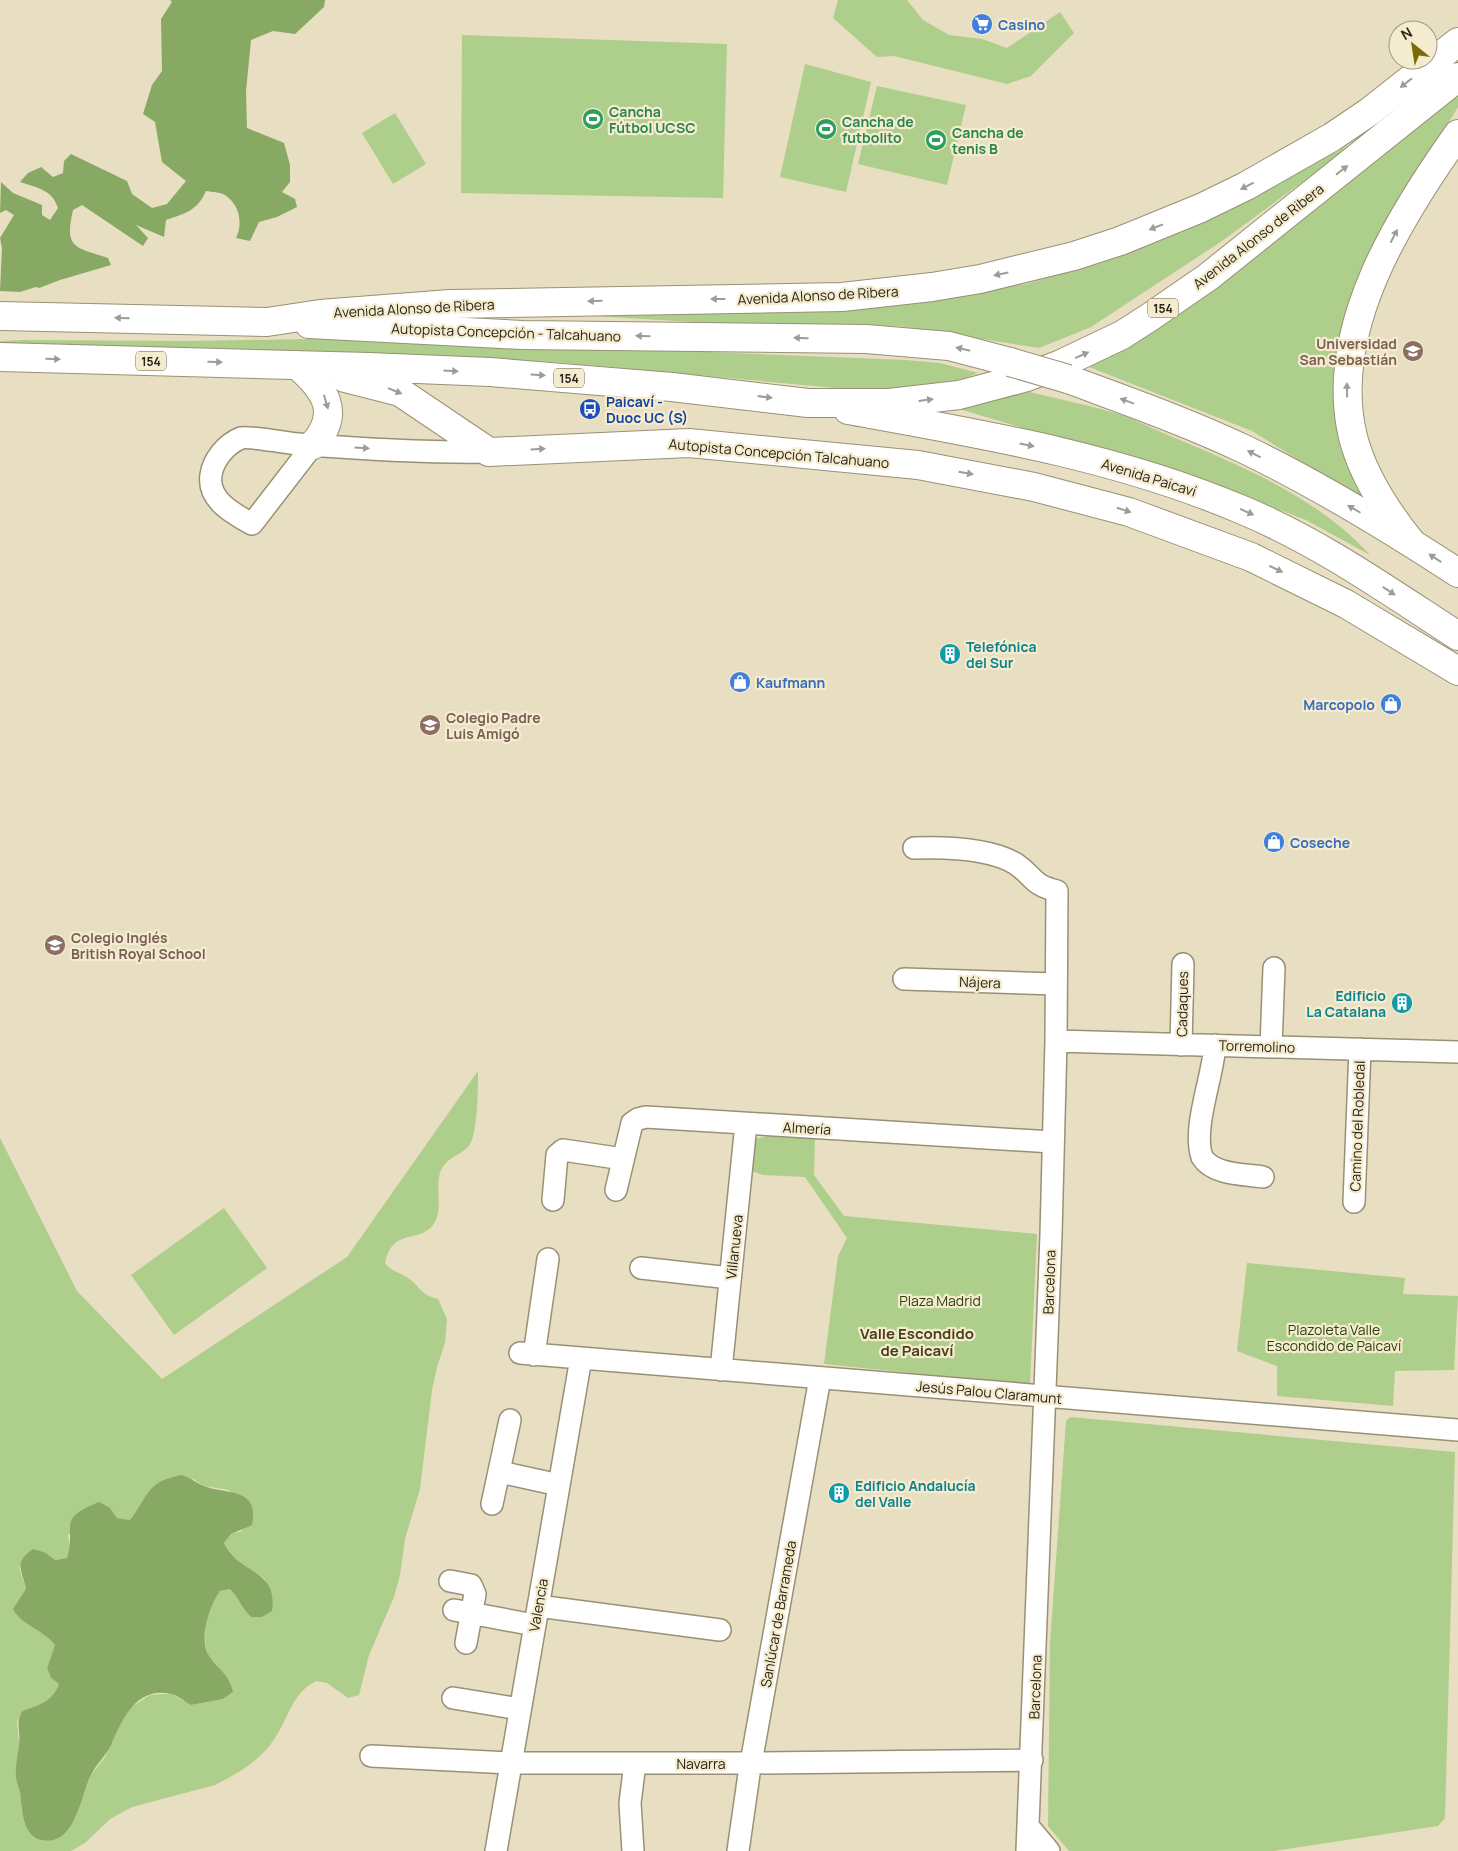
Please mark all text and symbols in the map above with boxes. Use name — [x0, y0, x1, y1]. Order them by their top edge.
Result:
supermarket icon: Casino — [970, 12, 994, 36]
place label: Casino — [998, 15, 1046, 34]
north arrow — [1388, 20, 1438, 70]
text: N — [1397, 23, 1415, 44]
one-way arrow — [1400, 78, 1413, 89]
place label: Cancha Fútbol UCSC — [609, 102, 696, 137]
sports icon: Cancha Fútbol UCSC — [581, 107, 605, 131]
place label: Cancha de futbolito — [842, 112, 914, 147]
sports icon: Cancha de futbolito — [814, 117, 838, 141]
place label: Cancha de tenis B — [952, 123, 1024, 158]
sports icon: Cancha de tenis B — [924, 128, 948, 152]
one-way arrow — [1335, 164, 1348, 175]
street label: Avenida Alonso de Ribera — [1189, 179, 1327, 293]
one-way arrow — [1239, 182, 1254, 190]
one-way arrow — [1148, 223, 1163, 231]
one-way arrow — [1390, 229, 1398, 243]
one-way arrow — [993, 271, 1009, 279]
street label: Avenida Alonso de Ribera — [737, 281, 899, 309]
street label: Avenida Alonso de Ribera — [333, 294, 495, 322]
one-way arrow — [710, 295, 726, 303]
one-way arrow — [587, 297, 603, 305]
road number: 154 — [1148, 298, 1178, 318]
one-way arrow — [113, 314, 129, 322]
street label: Autopista Concepción - Talcahuano — [391, 318, 621, 346]
one-way arrow — [635, 332, 651, 340]
one-way arrow — [793, 334, 809, 342]
place label: Universidad San Sebastián — [1299, 334, 1397, 369]
school or university icon: Universidad San Sebastián — [1401, 339, 1425, 363]
one-way arrow — [955, 345, 970, 353]
one-way arrow — [1075, 350, 1089, 358]
road number: 154 — [136, 352, 166, 371]
one-way arrow — [45, 355, 61, 363]
one-way arrow — [207, 359, 223, 367]
one-way arrow — [443, 367, 459, 375]
road number: 154 — [554, 368, 584, 388]
one-way arrow — [530, 372, 546, 380]
one-way arrow — [1343, 382, 1351, 398]
one-way arrow — [388, 388, 402, 396]
place label: Paicaví - Duoc UC (S) — [606, 392, 688, 427]
one-way arrow — [757, 394, 773, 402]
one-way arrow — [322, 395, 330, 410]
one-way arrow — [919, 396, 935, 404]
one-way arrow — [1119, 396, 1134, 404]
bus stop icon: Paicaví - Duoc UC (S) — [578, 397, 602, 421]
street label: Autopista Concepción Talcahuano — [668, 434, 890, 472]
one-way arrow — [1020, 441, 1036, 449]
one-way arrow — [354, 444, 370, 452]
one-way arrow — [530, 445, 546, 453]
one-way arrow — [1247, 450, 1261, 458]
street label: Avenida Paicaví — [1099, 454, 1199, 500]
one-way arrow — [959, 470, 975, 478]
one-way arrow — [1347, 504, 1360, 513]
one-way arrow — [1117, 507, 1132, 515]
one-way arrow — [1240, 508, 1254, 516]
one-way arrow — [1428, 553, 1441, 562]
one-way arrow — [1269, 565, 1283, 573]
one-way arrow — [1382, 586, 1395, 596]
place label: Telefónica del Sur — [966, 637, 1037, 672]
building icon: Telefónica del Sur — [938, 642, 962, 666]
shop icon: Kaufmann — [728, 670, 752, 694]
place label: Kaufmann — [756, 673, 825, 692]
shop icon: Marcopolo — [1379, 692, 1403, 716]
place label: Marcopolo — [1303, 695, 1375, 714]
place label: Colegio Padre Luis Amigó — [446, 708, 541, 743]
school or university icon: Colegio Padre Luis Amigó — [418, 713, 442, 737]
shop icon: Coseche — [1262, 830, 1286, 854]
place label: Coseche — [1290, 833, 1350, 852]
place label: Colegio Inglés British Royal School — [71, 928, 206, 963]
school or university icon: Colegio Inglés British Royal School — [43, 933, 67, 957]
street label: Cadaques — [1172, 971, 1192, 1037]
street label: Nájera — [959, 972, 1001, 992]
place label: Edificio La Catalana — [1306, 986, 1386, 1021]
building icon: Edificio La Catalana — [1390, 991, 1414, 1015]
street label: Torremolino — [1218, 1035, 1296, 1057]
street label: Camino del Robledal — [1345, 1060, 1369, 1192]
street label: Almería — [782, 1117, 832, 1139]
street label: Villanueva — [721, 1214, 747, 1280]
street label: Barcelona — [1038, 1249, 1060, 1315]
park label: Plaza Madrid — [899, 1291, 981, 1310]
park label: Plazoleta Valle Escondido de Paicaví — [1267, 1320, 1401, 1355]
district label: Valle Escondido de Paicaví — [860, 1323, 974, 1361]
street label: Jesús Palou Claramunt — [915, 1376, 1063, 1408]
place label: Edificio Andalucía del Valle — [855, 1476, 976, 1511]
building icon: Edificio Andalucía del Valle — [827, 1481, 851, 1505]
street label: Sanlúcar de Barrameda — [756, 1539, 800, 1689]
street label: Valencia — [524, 1577, 552, 1633]
street label: Barcelona — [1024, 1654, 1046, 1720]
street label: Navarra — [676, 1754, 726, 1773]

